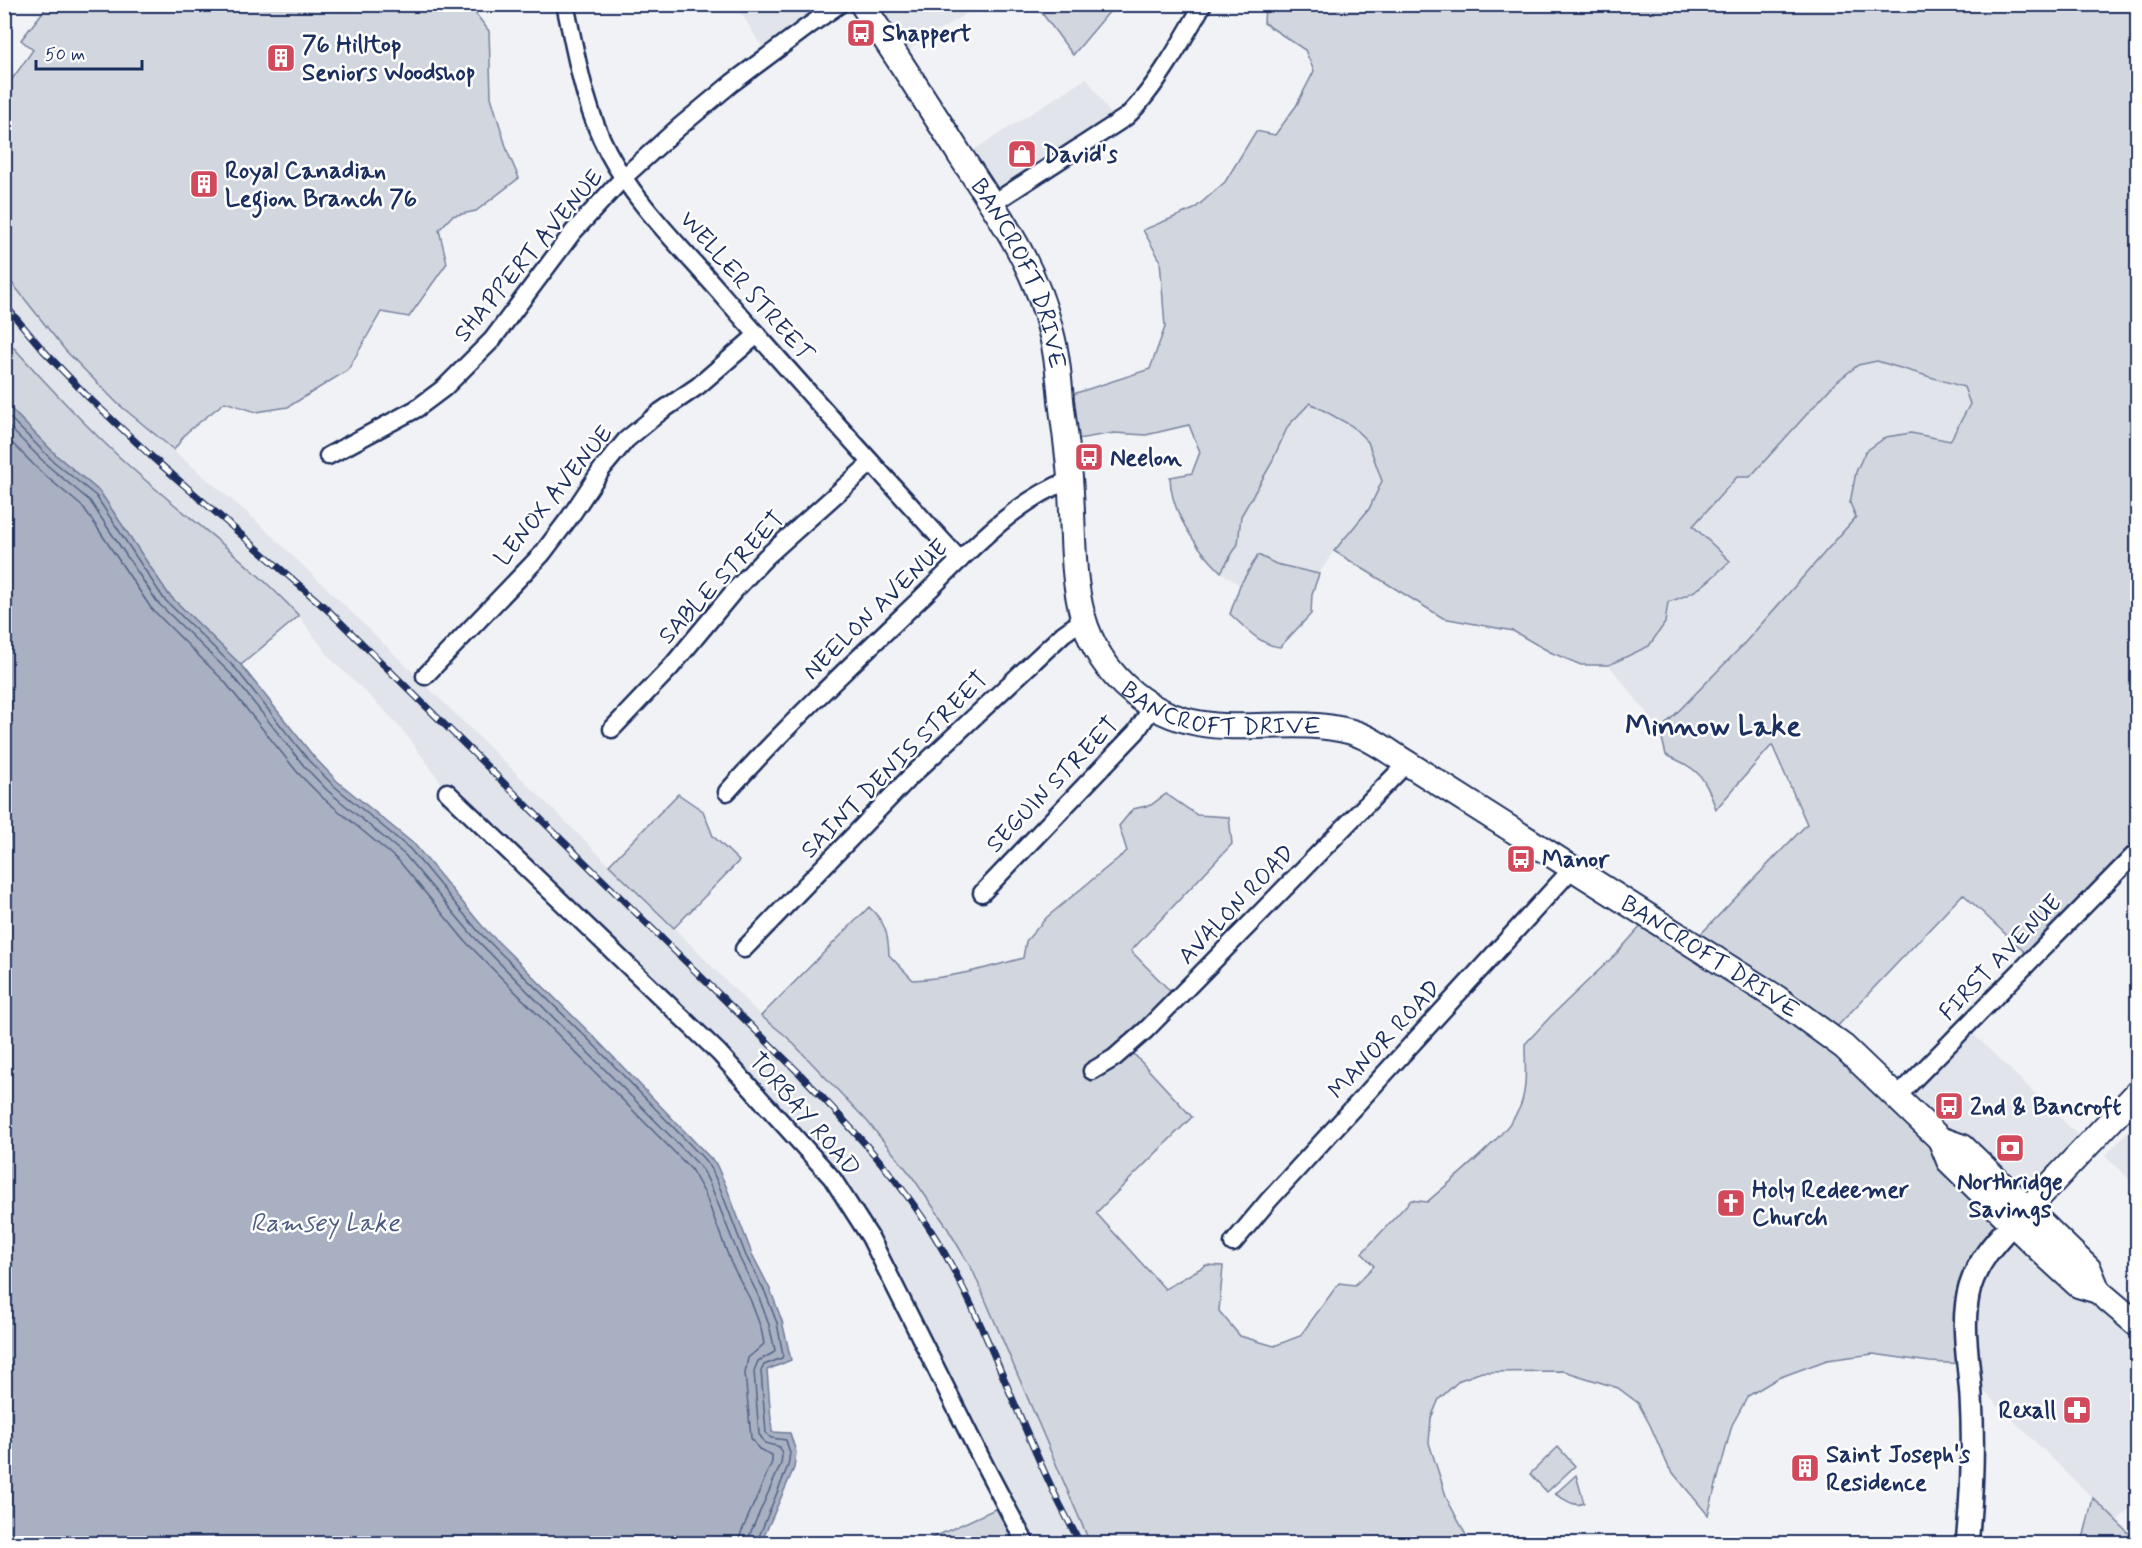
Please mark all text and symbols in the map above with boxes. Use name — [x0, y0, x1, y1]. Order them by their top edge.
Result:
bus stop icon: Shappert — [845, 17, 877, 49]
place label: Shappert — [882, 19, 972, 50]
place label: 76 Hilltop Seniors Woodshop — [302, 30, 476, 89]
scale bar — [36, 33, 142, 71]
building icon: 76 Hilltop Seniors Woodshop — [265, 42, 297, 74]
text: 50 m — [45, 43, 85, 67]
shop icon: David's — [1006, 138, 1038, 170]
place label: David's — [1043, 140, 1118, 171]
place label: Royal Canadian Legion Branch 76 — [225, 156, 417, 218]
street label: SHAPPERT AVENUE — [448, 163, 611, 349]
building icon: Royal Canadian Legion Branch 76 — [188, 168, 220, 200]
street label: BANCROFT DRIVE — [963, 173, 1072, 371]
street label: WELLER STREET — [672, 205, 820, 369]
street label: LENOX AVENUE — [488, 419, 621, 573]
bus stop icon: Neelon — [1073, 441, 1105, 473]
place label: Neelon — [1110, 443, 1182, 474]
street label: SABLE STREET — [652, 505, 792, 651]
street label: NEELON AVENUE — [797, 533, 955, 687]
street label: SAINT DENIS STREET — [795, 665, 996, 866]
street label: BANCROFT DRIVE — [1113, 675, 1322, 743]
district label: Minnow Lake — [1625, 707, 1801, 746]
street label: SEGUIN STREET — [980, 710, 1126, 860]
street label: AVALON ROAD — [1172, 838, 1302, 972]
bus stop icon: Manor — [1505, 843, 1537, 875]
place label: Manor — [1542, 845, 1610, 876]
street label: FIRST AVENUE — [1933, 888, 2069, 1028]
street label: BANCROFT DRIVE — [1614, 889, 1805, 1026]
street label: MANOR ROAD — [1322, 974, 1448, 1106]
street label: TORBAY ROAD — [741, 1046, 866, 1184]
bus stop icon: 2nd & Bancroft — [1933, 1090, 1965, 1122]
place label: 2nd & Bancroft — [1970, 1092, 2122, 1123]
bank icon: Northridge Savings — [1994, 1132, 2026, 1164]
place label: Northridge Savings — [1957, 1167, 2063, 1227]
place label: Holy Redeemer Church — [1752, 1175, 1909, 1234]
church icon: Holy Redeemer Church — [1715, 1187, 1747, 1219]
water label: Ramsey Lake — [250, 1207, 401, 1241]
pharmacy icon: Rexall — [2061, 1394, 2093, 1426]
place label: Rexall — [1998, 1396, 2056, 1427]
place label: Saint Joseph's Residence — [1826, 1440, 1970, 1499]
building icon: Saint Joseph's Residence — [1789, 1452, 1821, 1484]

